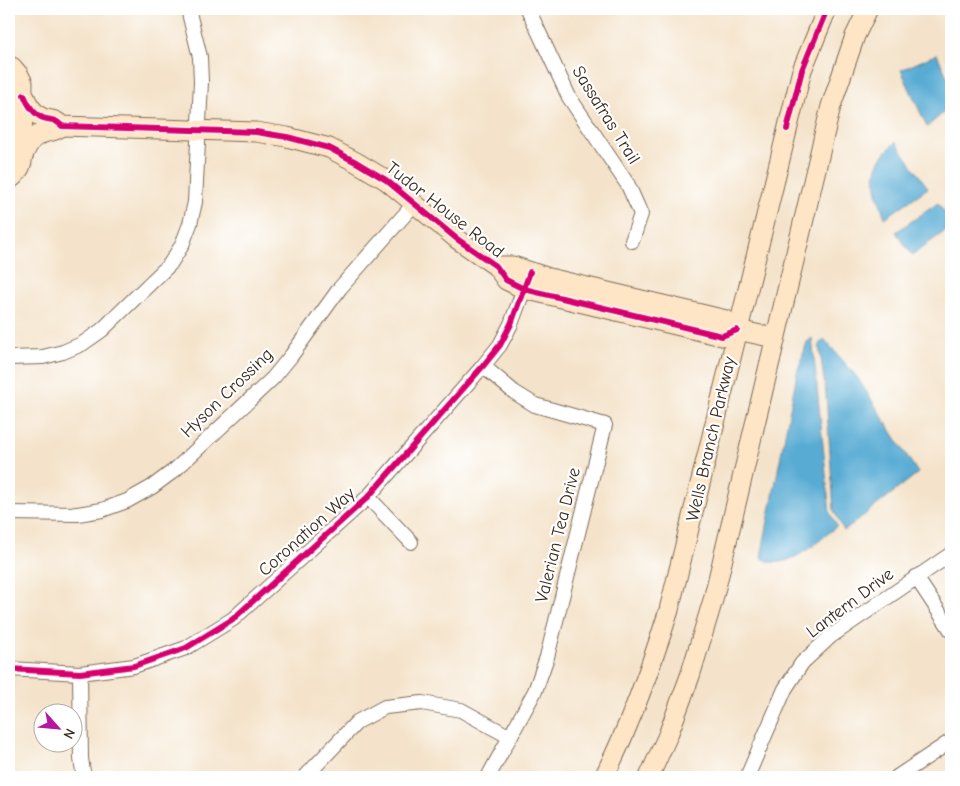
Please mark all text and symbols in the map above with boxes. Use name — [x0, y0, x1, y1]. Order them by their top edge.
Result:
street label: Sassafras Trail — [568, 62, 644, 168]
street label: Tudor House Road — [382, 157, 508, 263]
street label: Hyson Crossing — [177, 344, 277, 442]
street label: Wells Branch Parkway — [682, 354, 740, 523]
street label: Valerian Tea Drive — [531, 465, 585, 605]
street label: Coronation Way — [254, 483, 360, 581]
street label: Lantern Drive — [802, 563, 898, 643]
north arrow — [32, 704, 82, 754]
text: N — [59, 726, 79, 742]

